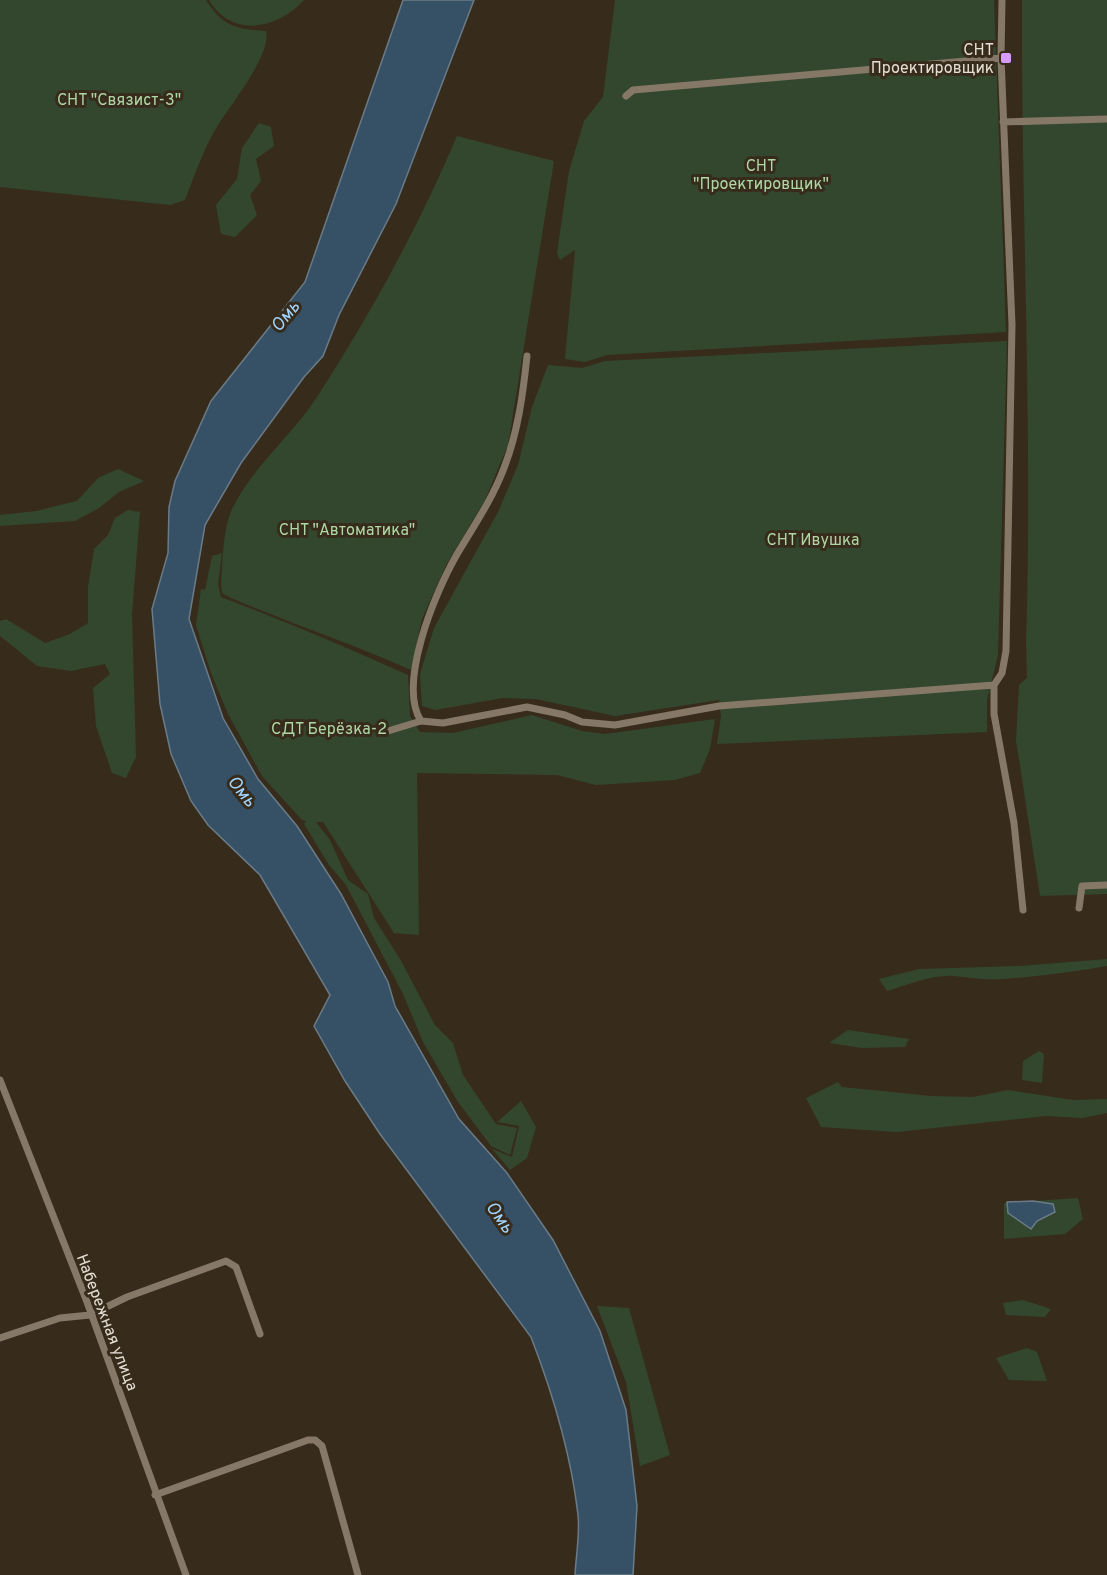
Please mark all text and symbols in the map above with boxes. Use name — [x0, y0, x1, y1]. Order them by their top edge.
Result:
place label: СНТ Проектировщик — [871, 41, 994, 79]
marker: СНТ Проектировщик — [999, 51, 1013, 65]
park label: СНТ "Связист-3" — [57, 91, 181, 111]
park label: СНТ "Проектировщик" — [693, 157, 829, 195]
water label: Омь — [266, 297, 306, 337]
park label: СНТ "Автоматика" — [279, 521, 415, 541]
park label: СНТ Ивушка — [766, 531, 860, 551]
park label: СДТ Берёзка-2 — [271, 720, 387, 740]
water label: Омь — [221, 771, 260, 812]
water label: Омь — [480, 1197, 518, 1238]
street label: Набережная улица — [71, 1251, 141, 1394]

